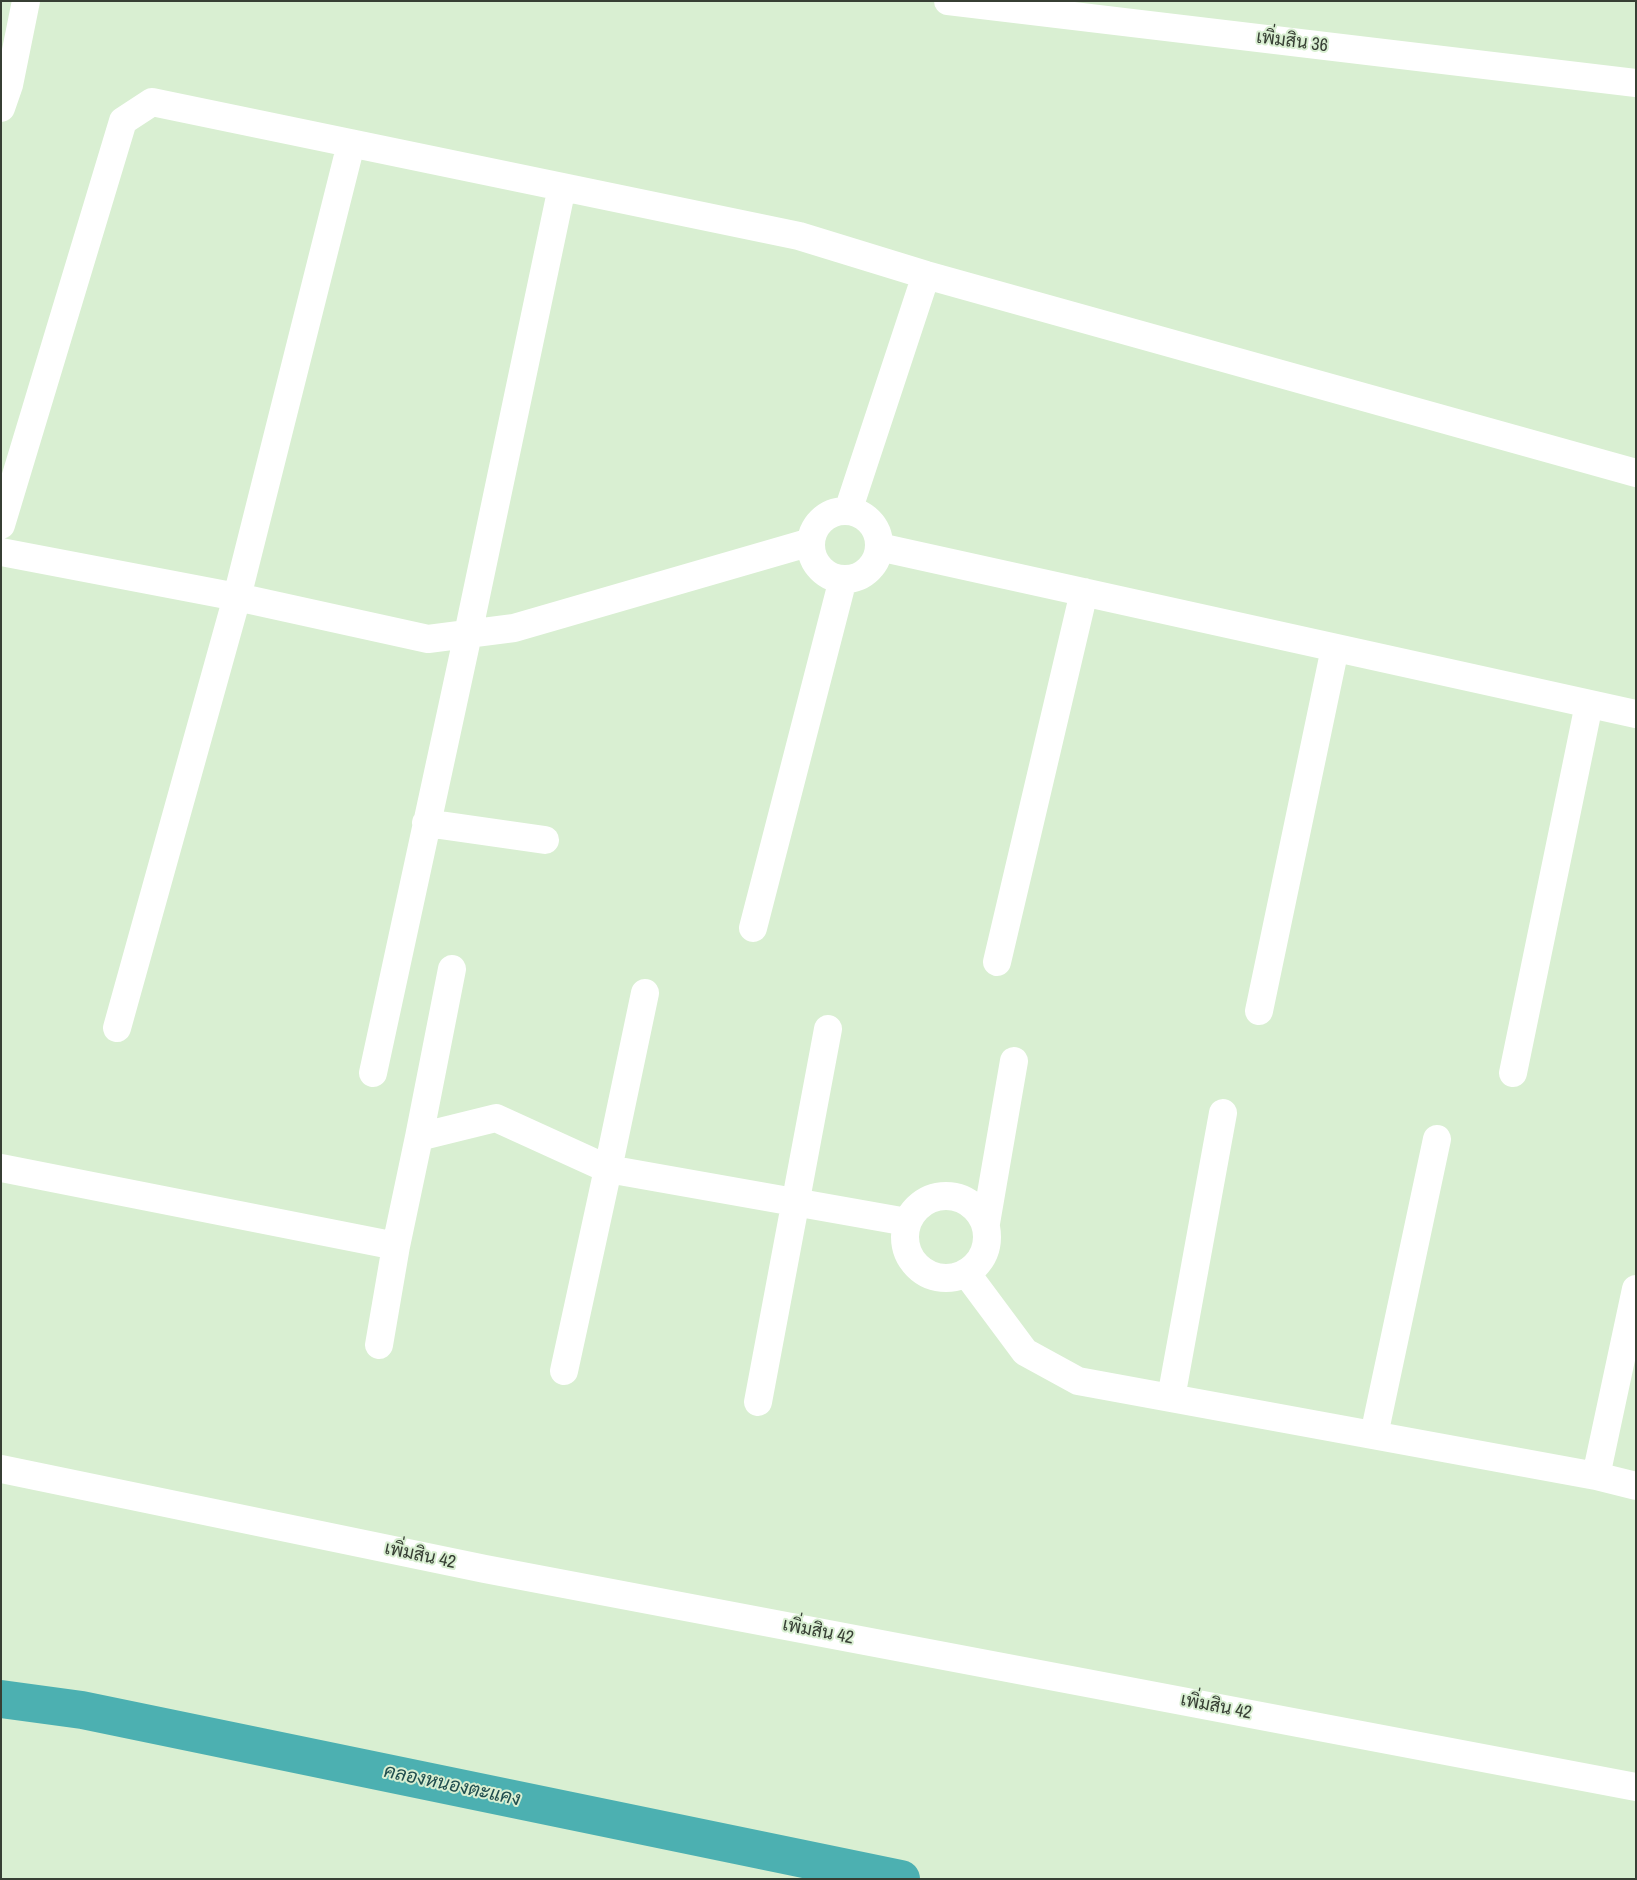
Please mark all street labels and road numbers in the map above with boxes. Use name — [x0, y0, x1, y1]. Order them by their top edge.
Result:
street label: เพิ่มสิน 36 — [1255, 27, 1329, 57]
street label: เพิ่มสิน 42 — [383, 1538, 457, 1574]
street label: เพิ่มสิน 42 — [781, 1615, 855, 1649]
street label: เพิ่มสิน 42 — [1179, 1690, 1253, 1724]

